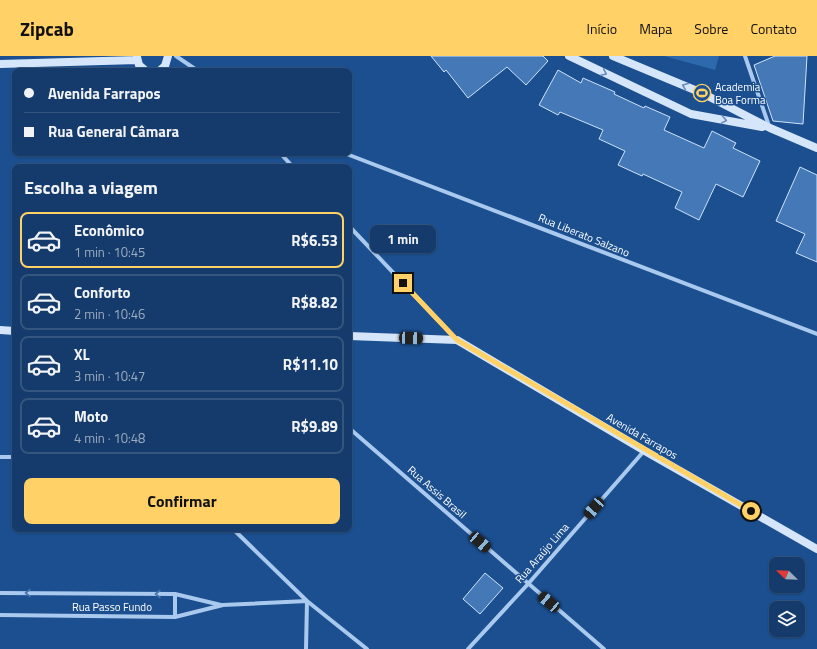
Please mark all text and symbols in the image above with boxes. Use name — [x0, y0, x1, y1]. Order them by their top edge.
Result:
text: Zipcab — [20, 14, 74, 43]
text: Início — [587, 18, 617, 39]
text: Mapa — [639, 18, 672, 39]
text: Sobre — [694, 18, 728, 39]
text: Contato — [750, 18, 797, 39]
one-way arrow — [600, 68, 608, 76]
place label: Academia Boa Forma — [715, 79, 766, 108]
text: Avenida Farrapos — [48, 82, 161, 105]
one-way arrow — [682, 83, 689, 91]
sports icon: Academia Boa Forma — [692, 83, 712, 103]
one-way arrow — [721, 115, 728, 124]
text: Rua General Câmara — [48, 120, 179, 143]
text: Escolha a viagem — [24, 174, 158, 201]
street label: Rua Liberato Salzano — [536, 209, 632, 261]
text: Econômico — [74, 219, 144, 242]
icon: car — [26, 222, 62, 258]
callout: 1 min — [370, 225, 436, 253]
text: R$6.53 — [291, 229, 338, 252]
text: 1 min — [387, 229, 419, 249]
text: 1 min · 10:45 — [74, 242, 145, 262]
route end — [394, 274, 412, 292]
text: Conforto — [74, 281, 131, 304]
icon: car — [26, 284, 62, 320]
text: R$8.82 — [291, 291, 338, 314]
text: 2 min · 10:46 — [74, 304, 145, 324]
car — [399, 332, 423, 344]
text: XL — [74, 343, 90, 366]
icon: car — [26, 346, 62, 382]
text: R$11.10 — [283, 353, 338, 376]
text: 3 min · 10:47 — [74, 366, 145, 386]
text: Moto — [74, 405, 108, 428]
icon: car — [26, 408, 62, 444]
street label: Avenida Farrapos — [603, 409, 681, 463]
text: R$9.89 — [291, 415, 338, 438]
text: 4 min · 10:48 — [74, 428, 145, 448]
street label: Rua Assis Brasil — [404, 462, 470, 522]
button: Confirmar — [24, 478, 340, 524]
car — [582, 495, 606, 521]
route start — [742, 502, 760, 520]
street label: Rua Araújo Lima — [511, 519, 573, 587]
car — [467, 530, 493, 554]
north arrow — [769, 557, 805, 593]
map controls — [769, 557, 805, 637]
one-way arrow — [25, 589, 31, 597]
one-way arrow — [155, 590, 161, 598]
car — [536, 590, 562, 614]
street label: Rua Passo Fundo — [72, 599, 152, 615]
button: layers — [769, 601, 805, 637]

